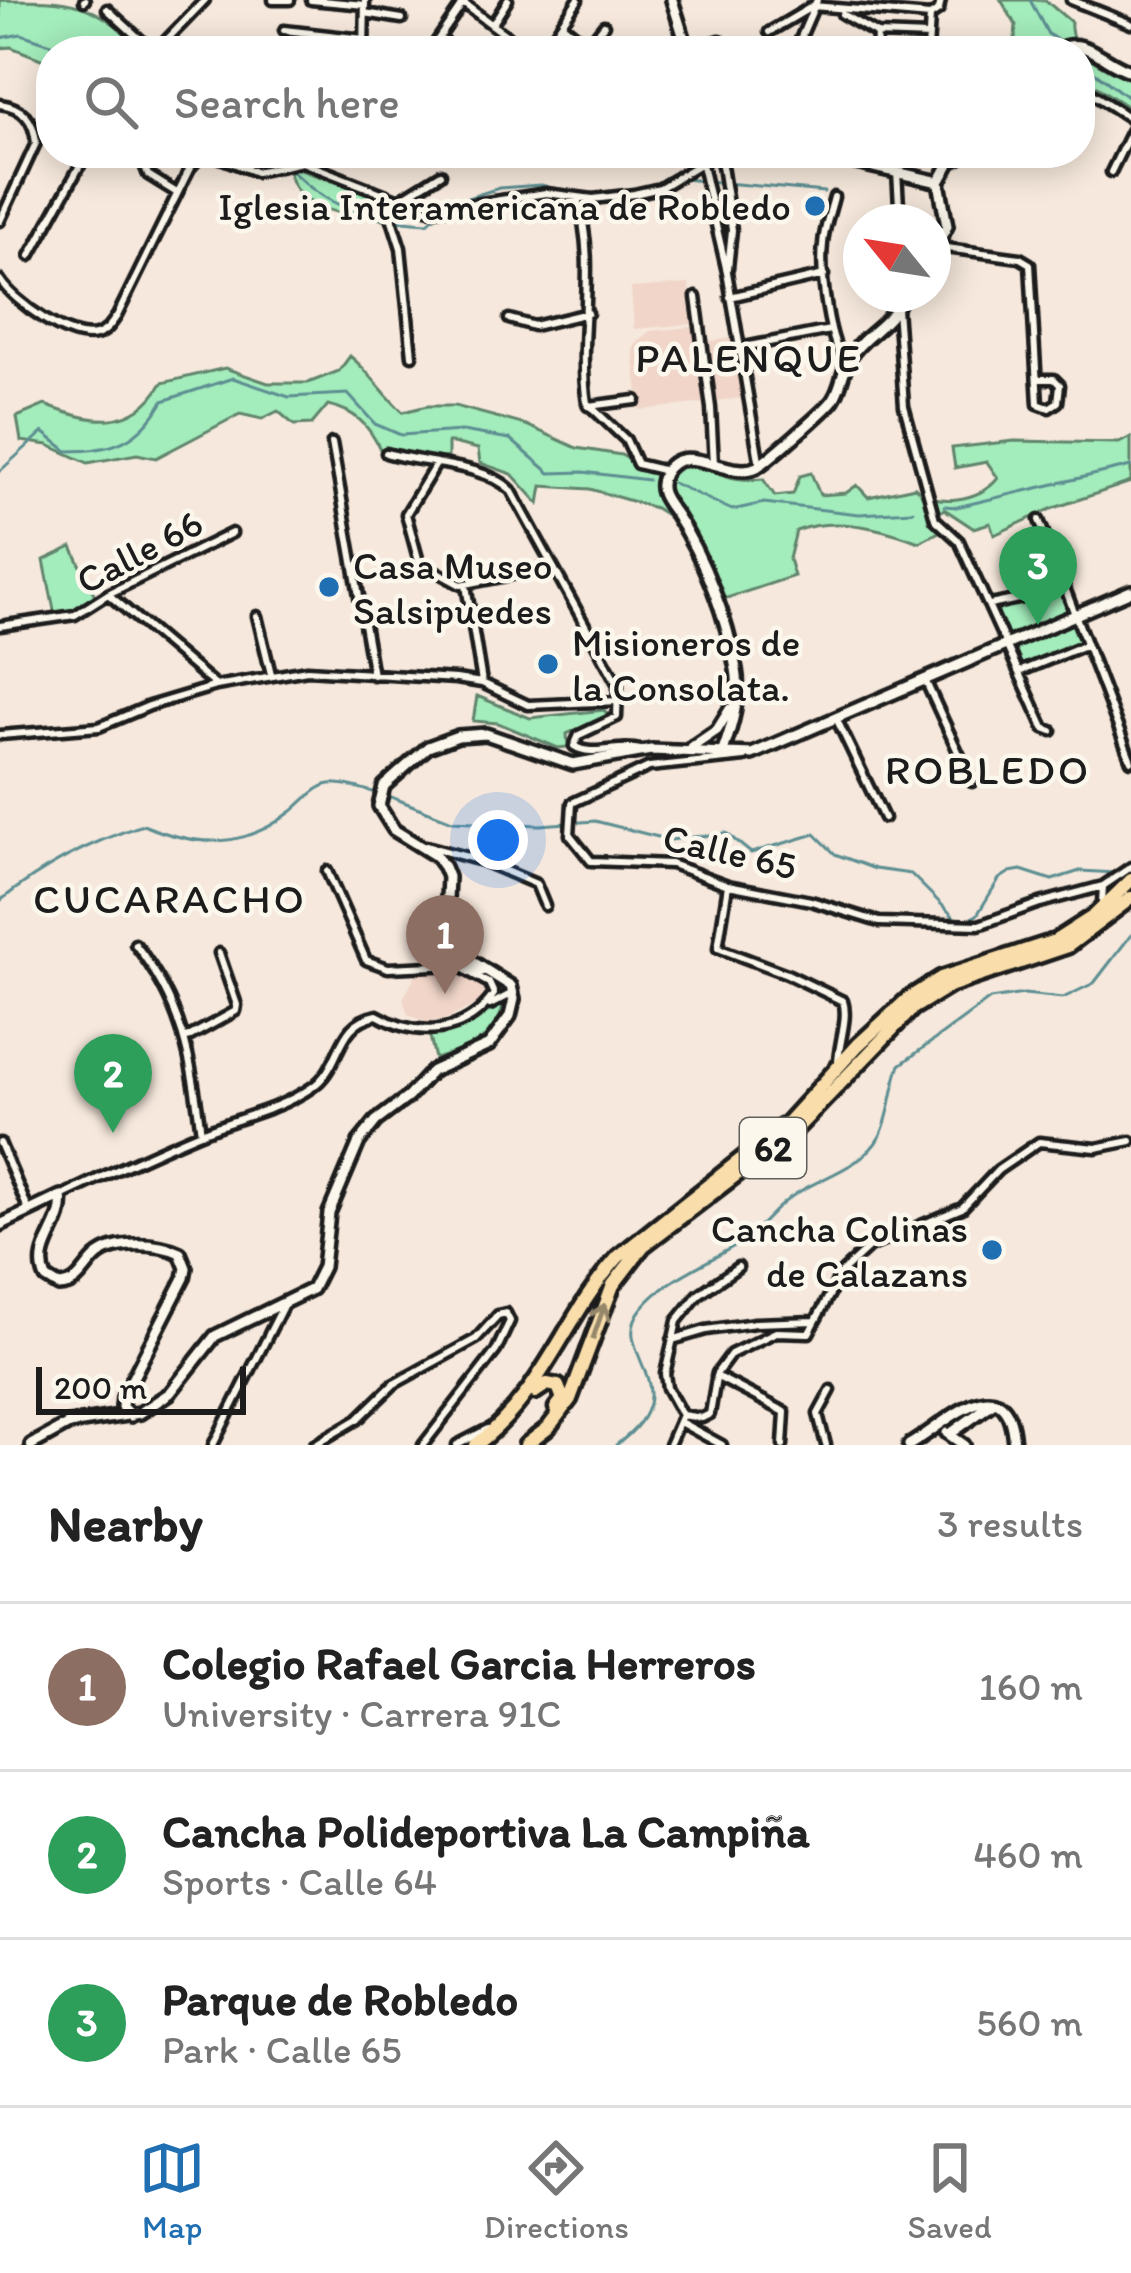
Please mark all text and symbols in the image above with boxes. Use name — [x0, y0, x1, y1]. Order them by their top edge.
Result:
search box — [36, 36, 1095, 168]
icon: search — [78, 69, 144, 135]
text: Search here — [174, 75, 400, 129]
place label: Iglesia Interamericana de Robledo — [218, 183, 791, 230]
marker: Iglesia Interamericana de Robledo — [802, 193, 828, 219]
north arrow — [843, 204, 951, 312]
district label: PALENQUE — [635, 332, 863, 383]
street label: Calle 66 — [68, 499, 210, 604]
pin: 3 — [999, 526, 1077, 625]
place label: Casa Museo Salsipuedes — [353, 542, 553, 634]
marker: Casa Museo Salsipuedes — [316, 574, 342, 600]
place label: Misioneros de la Consolata. — [572, 619, 800, 711]
marker: Misioneros de la Consolata. — [535, 651, 561, 677]
district label: ROBLEDO — [885, 744, 1091, 795]
your location — [468, 810, 528, 870]
street label: Calle 65 — [658, 813, 801, 890]
district label: CUCARACHO — [33, 873, 307, 924]
pin: 1 — [406, 895, 484, 994]
pin: 2 — [74, 1034, 152, 1133]
road number: 62 — [740, 1118, 806, 1178]
place label: Cancha Colinas de Calazans — [711, 1205, 968, 1297]
marker: Cancha Colinas de Calazans — [979, 1237, 1005, 1263]
one-way arrow — [590, 1302, 612, 1340]
scale bar — [36, 1361, 246, 1414]
text: 200 m — [54, 1368, 147, 1407]
text: Nearby — [48, 1493, 203, 1554]
text: 3 results — [937, 1500, 1083, 1547]
text: Colegio Rafael Garcia Herreros — [162, 1636, 756, 1690]
text: 1 — [78, 1663, 96, 1710]
text: 160 m — [979, 1663, 1083, 1710]
text: University · Carrera 91C — [162, 1690, 561, 1737]
text: Cancha Polideportiva La Campiña — [162, 1804, 810, 1858]
text: 2 — [77, 1831, 97, 1878]
text: 460 m — [973, 1831, 1083, 1878]
text: Sports · Calle 64 — [162, 1858, 437, 1905]
text: Parque de Robledo — [162, 1972, 518, 2026]
text: 3 — [76, 1999, 98, 2046]
text: 560 m — [976, 1999, 1083, 2046]
text: Park · Calle 65 — [162, 2026, 402, 2073]
tab: Map — [139, 2135, 205, 2246]
tab: Directions — [484, 2135, 629, 2246]
tab: Saved — [908, 2135, 992, 2246]

